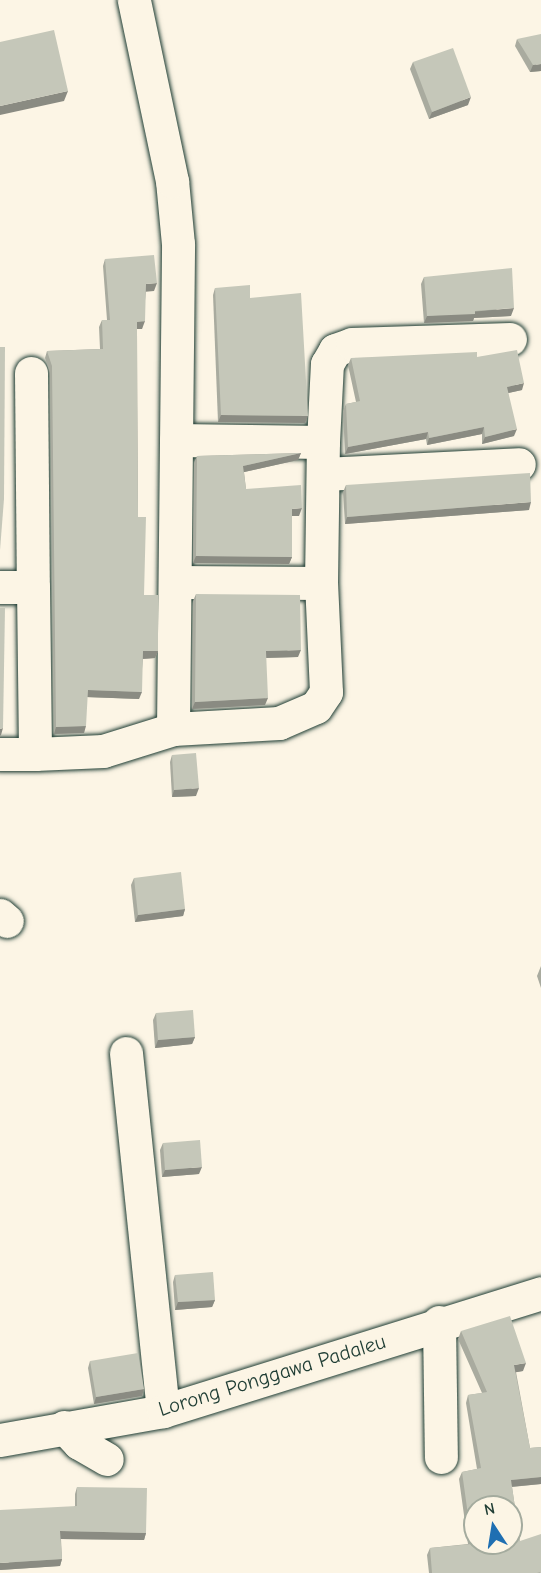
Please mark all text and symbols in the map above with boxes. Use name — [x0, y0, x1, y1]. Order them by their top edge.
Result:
street label: Lorong Ponggawa Padaleu — [155, 1328, 389, 1422]
north arrow — [463, 1495, 523, 1555]
text: N — [483, 1499, 497, 1519]

